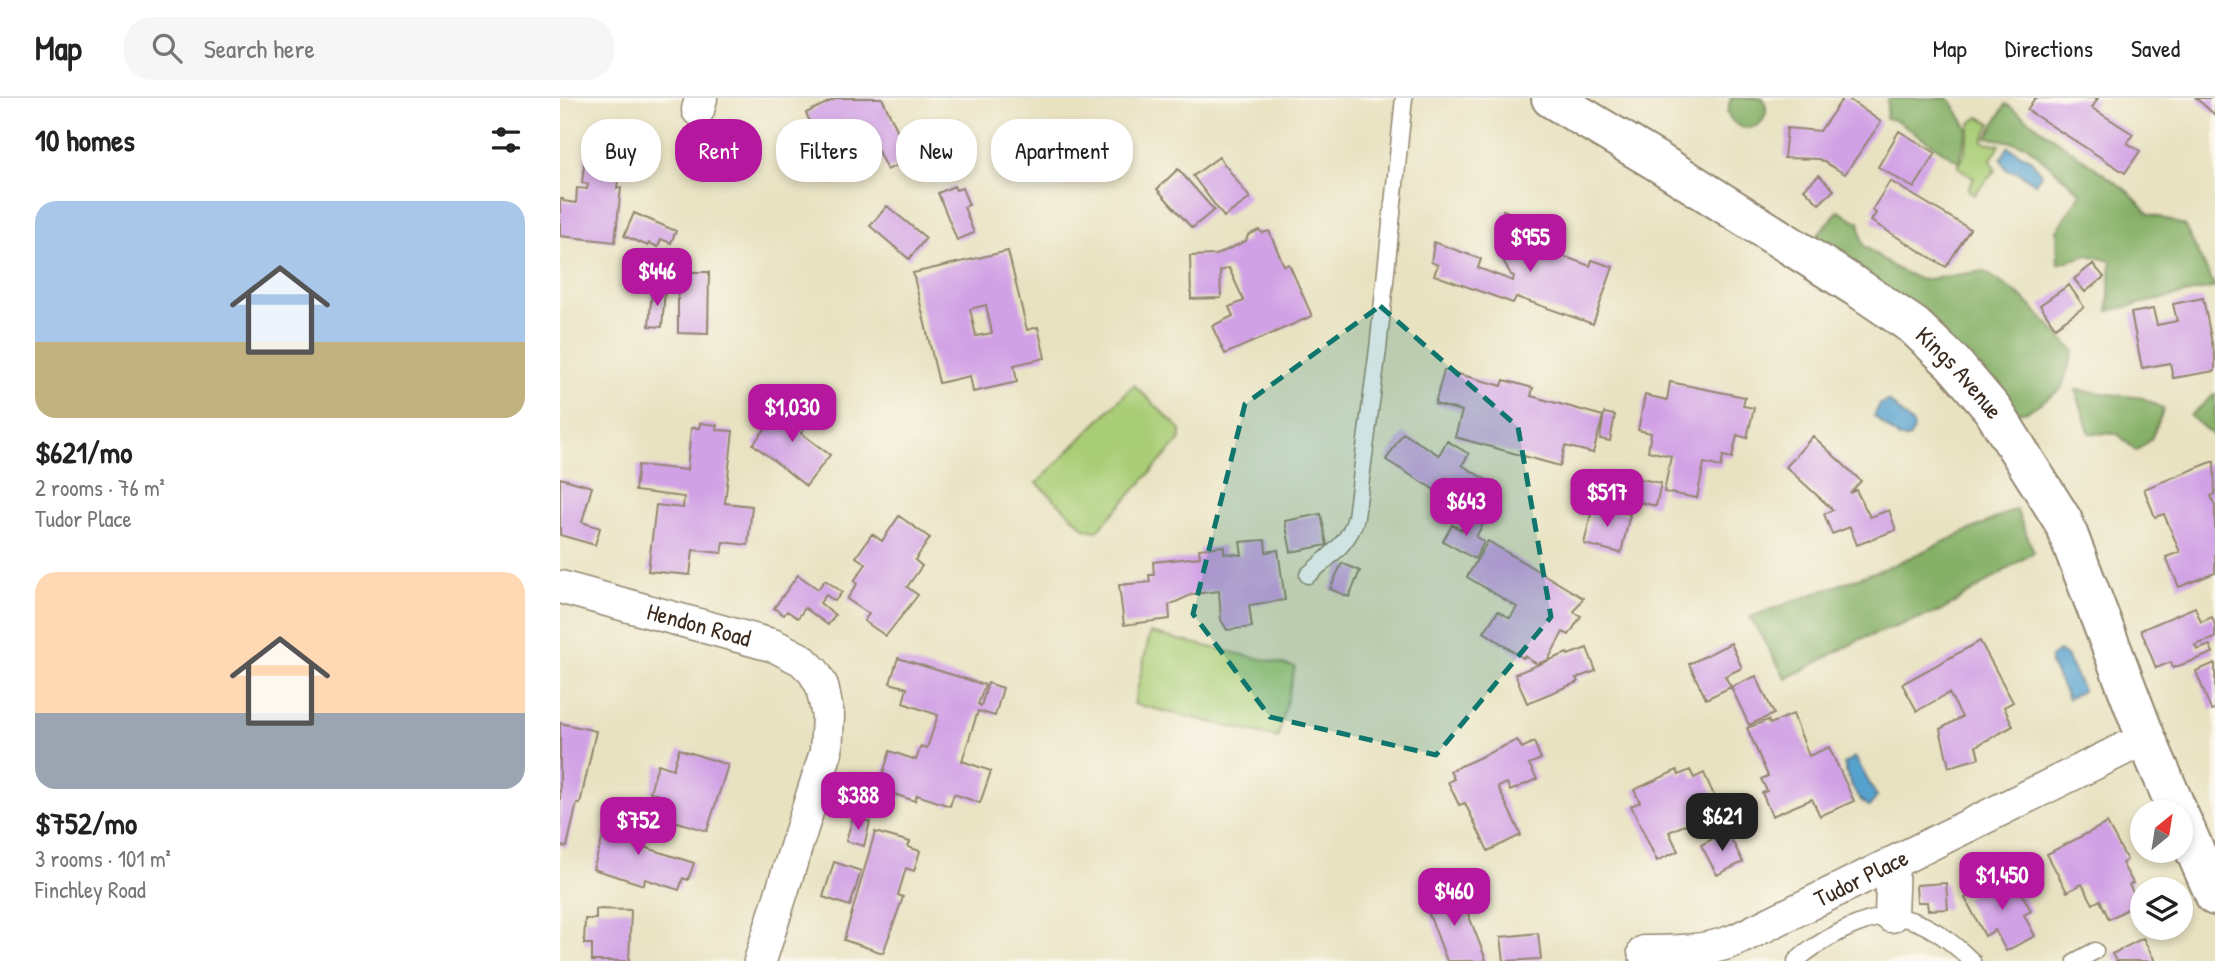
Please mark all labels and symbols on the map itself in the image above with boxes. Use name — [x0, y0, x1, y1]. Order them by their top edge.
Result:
pin: $955 — [1489, 214, 1571, 274]
pin: $446 — [616, 248, 698, 308]
street label: Kings Avenue — [1909, 319, 2012, 425]
pin: $1,030 — [735, 384, 849, 444]
pin: $517 — [1566, 470, 1648, 529]
pin: $643 — [1425, 478, 1507, 538]
street label: Hendon Road — [644, 595, 755, 654]
pin: $388 — [817, 772, 899, 832]
pin: $621 — [1681, 794, 1763, 853]
pin: $752 — [597, 798, 679, 857]
north arrow — [2130, 800, 2193, 863]
street label: Tudor Place — [1808, 841, 1914, 914]
pin: $1,450 — [1945, 852, 2059, 912]
pin: $460 — [1413, 868, 1495, 928]

